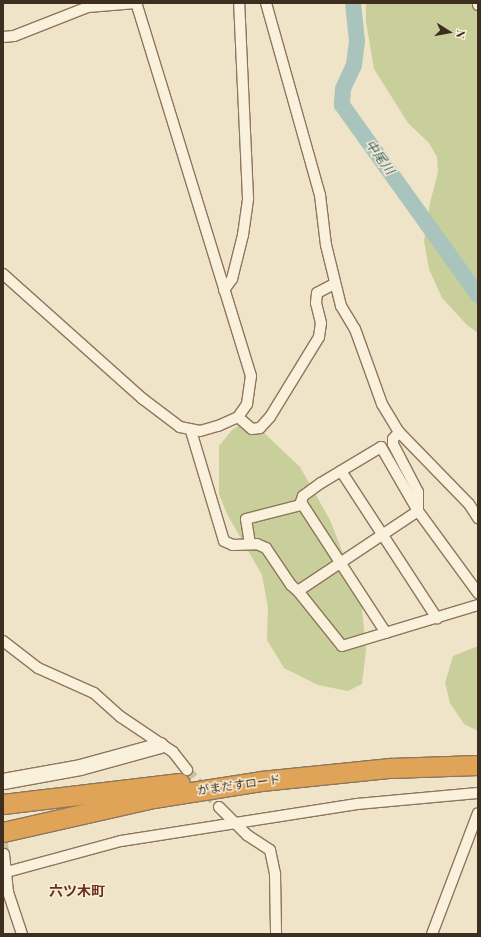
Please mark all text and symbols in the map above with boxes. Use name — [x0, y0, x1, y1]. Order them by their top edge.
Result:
north arrow — [429, 12, 469, 52]
text: N — [453, 29, 469, 40]
water label: 中尾川 — [362, 137, 398, 177]
street label: がまだすロード — [196, 772, 282, 798]
district label: 六ツ木町 — [49, 883, 105, 899]

